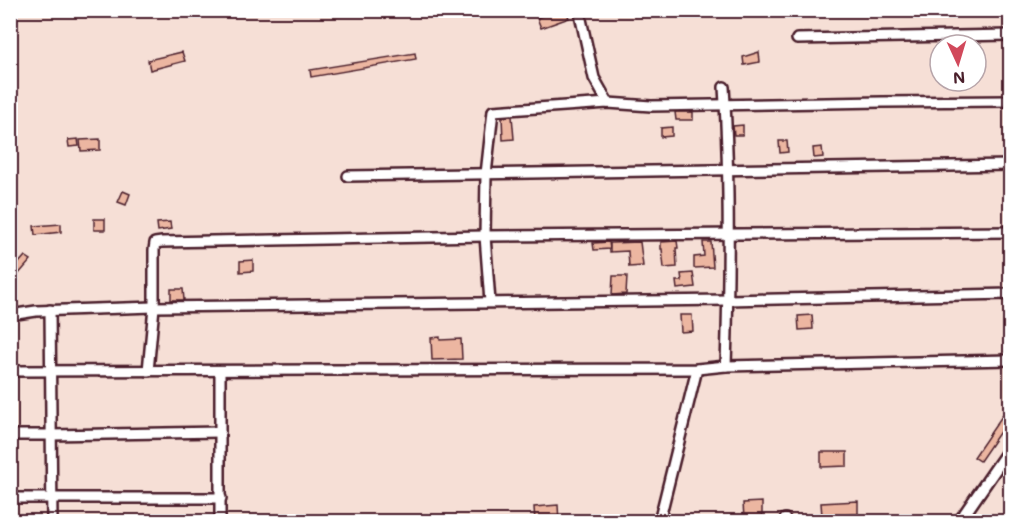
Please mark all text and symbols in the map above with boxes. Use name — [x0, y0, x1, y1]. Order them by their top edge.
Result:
north arrow — [928, 33, 988, 93]
text: N — [952, 68, 966, 89]

